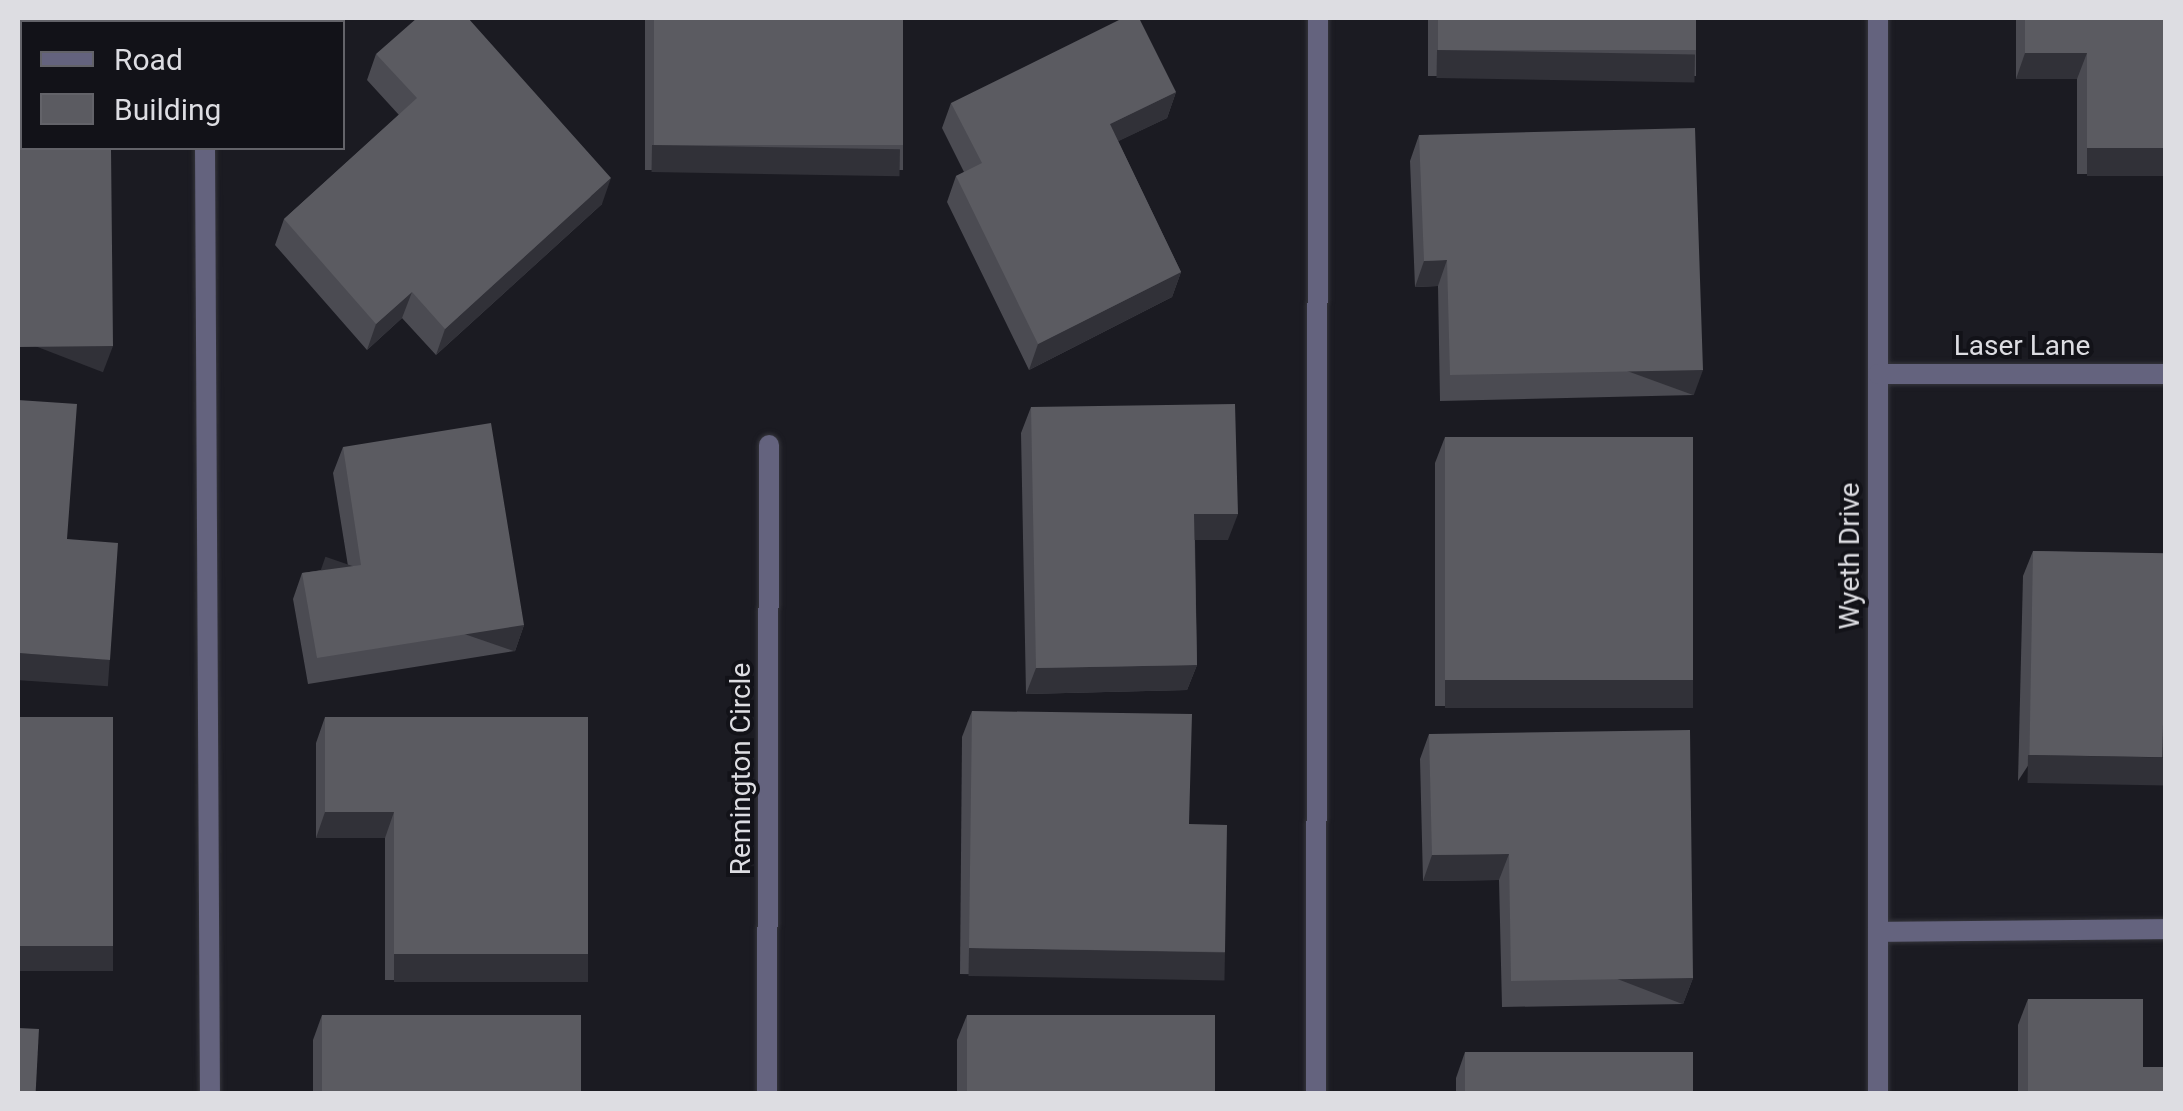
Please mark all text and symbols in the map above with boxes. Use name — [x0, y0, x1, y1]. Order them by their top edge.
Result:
legend — [20, 20, 345, 150]
text: Road — [114, 42, 183, 77]
text: Building — [114, 92, 221, 127]
street label: Laser Lane — [1954, 329, 2090, 363]
street label: Wyeth Drive — [1833, 482, 1867, 630]
street label: Remington Circle — [724, 663, 758, 875]

